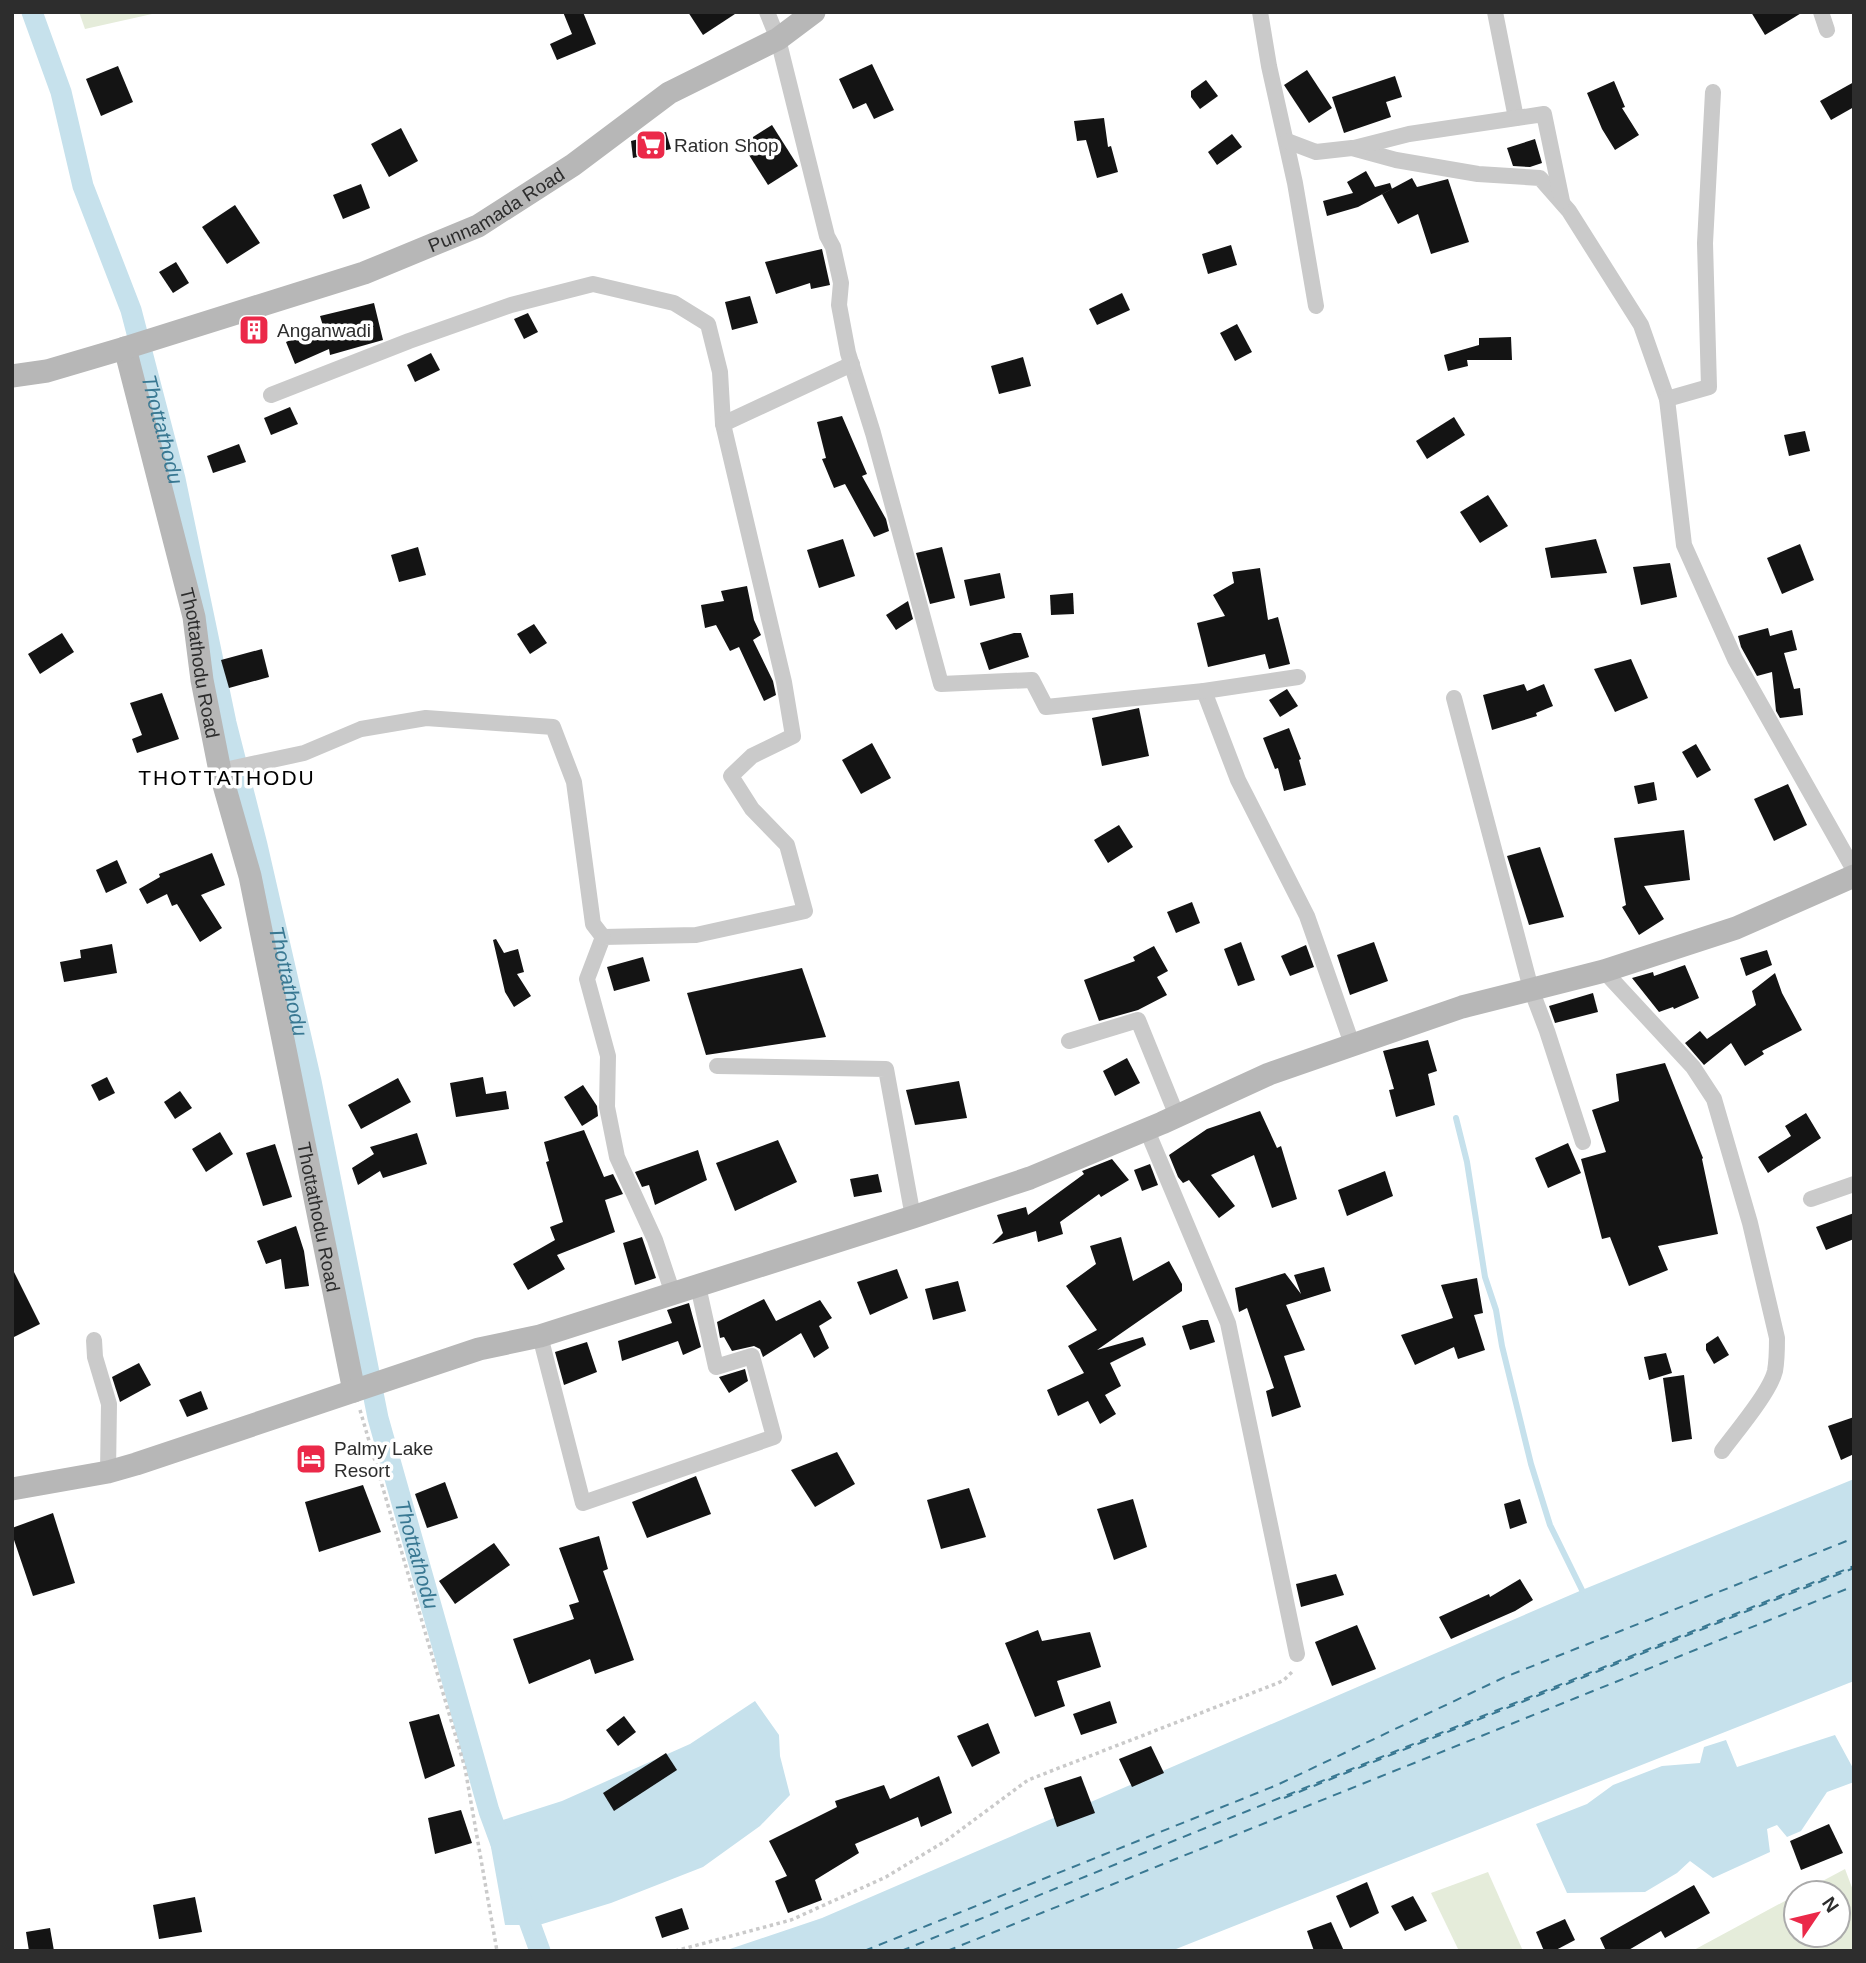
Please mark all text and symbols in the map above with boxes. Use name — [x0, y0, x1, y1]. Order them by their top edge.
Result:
supermarket icon: Ration Shop — [634, 128, 668, 162]
place label: Ration Shop — [674, 135, 779, 156]
street label: Punnamada Road — [425, 163, 568, 256]
building icon: Anganwadi — [237, 313, 271, 347]
place label: Anganwadi — [277, 320, 371, 341]
water label: Thottathodu — [137, 372, 188, 487]
street label: Thottathodu Road — [176, 586, 223, 740]
district label: THOTTATHODU — [138, 766, 316, 789]
water label: Thottathodu — [265, 924, 312, 1039]
street label: Thottathodu Road — [293, 1140, 344, 1294]
place label: Palmy Lake Resort — [334, 1438, 433, 1481]
hotel icon: Palmy Lake Resort — [294, 1442, 328, 1476]
water label: Thottathodu — [391, 1497, 443, 1612]
north arrow — [1782, 1879, 1852, 1949]
text: N — [1818, 1893, 1843, 1916]

